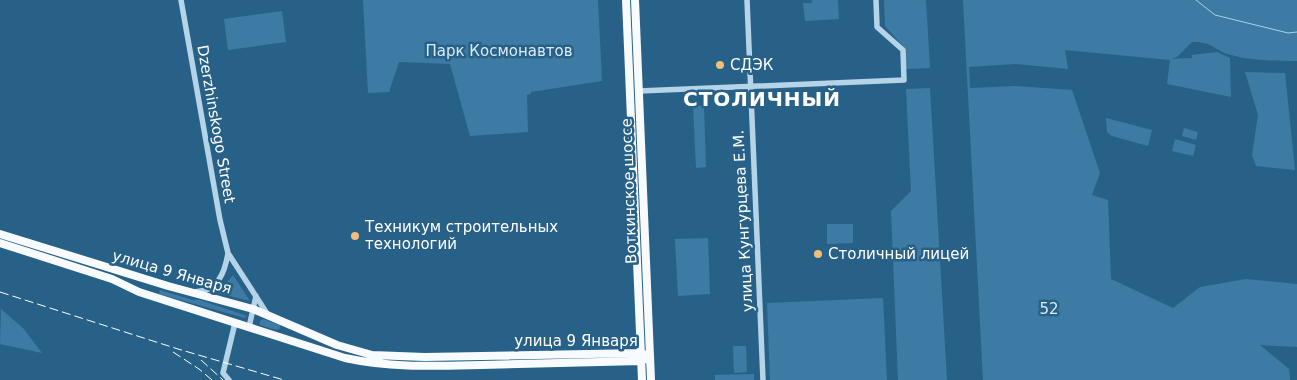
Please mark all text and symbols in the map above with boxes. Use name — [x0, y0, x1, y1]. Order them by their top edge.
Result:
park label: Парк Космонавтов — [426, 42, 572, 60]
street label: Dzerzhinskogo Street — [193, 44, 239, 204]
place label: СДЭК — [730, 56, 774, 74]
marker: СДЭК — [714, 59, 726, 71]
district label: СТОЛИЧНЫЙ — [683, 87, 841, 111]
street label: Воткинское шоссе — [617, 118, 641, 264]
street label: улица Кунгурцева Е.М. — [729, 130, 757, 312]
place label: Техникум строительных технологий — [364, 218, 558, 253]
marker: Техникум строительных технологий — [349, 230, 361, 242]
place label: Столичный лицей — [828, 245, 969, 263]
street label: улица 9 Января — [110, 246, 234, 298]
marker: Столичный лицей — [812, 248, 824, 260]
park label: 52 — [1039, 300, 1059, 318]
street label: улица 9 Января — [514, 332, 638, 350]

